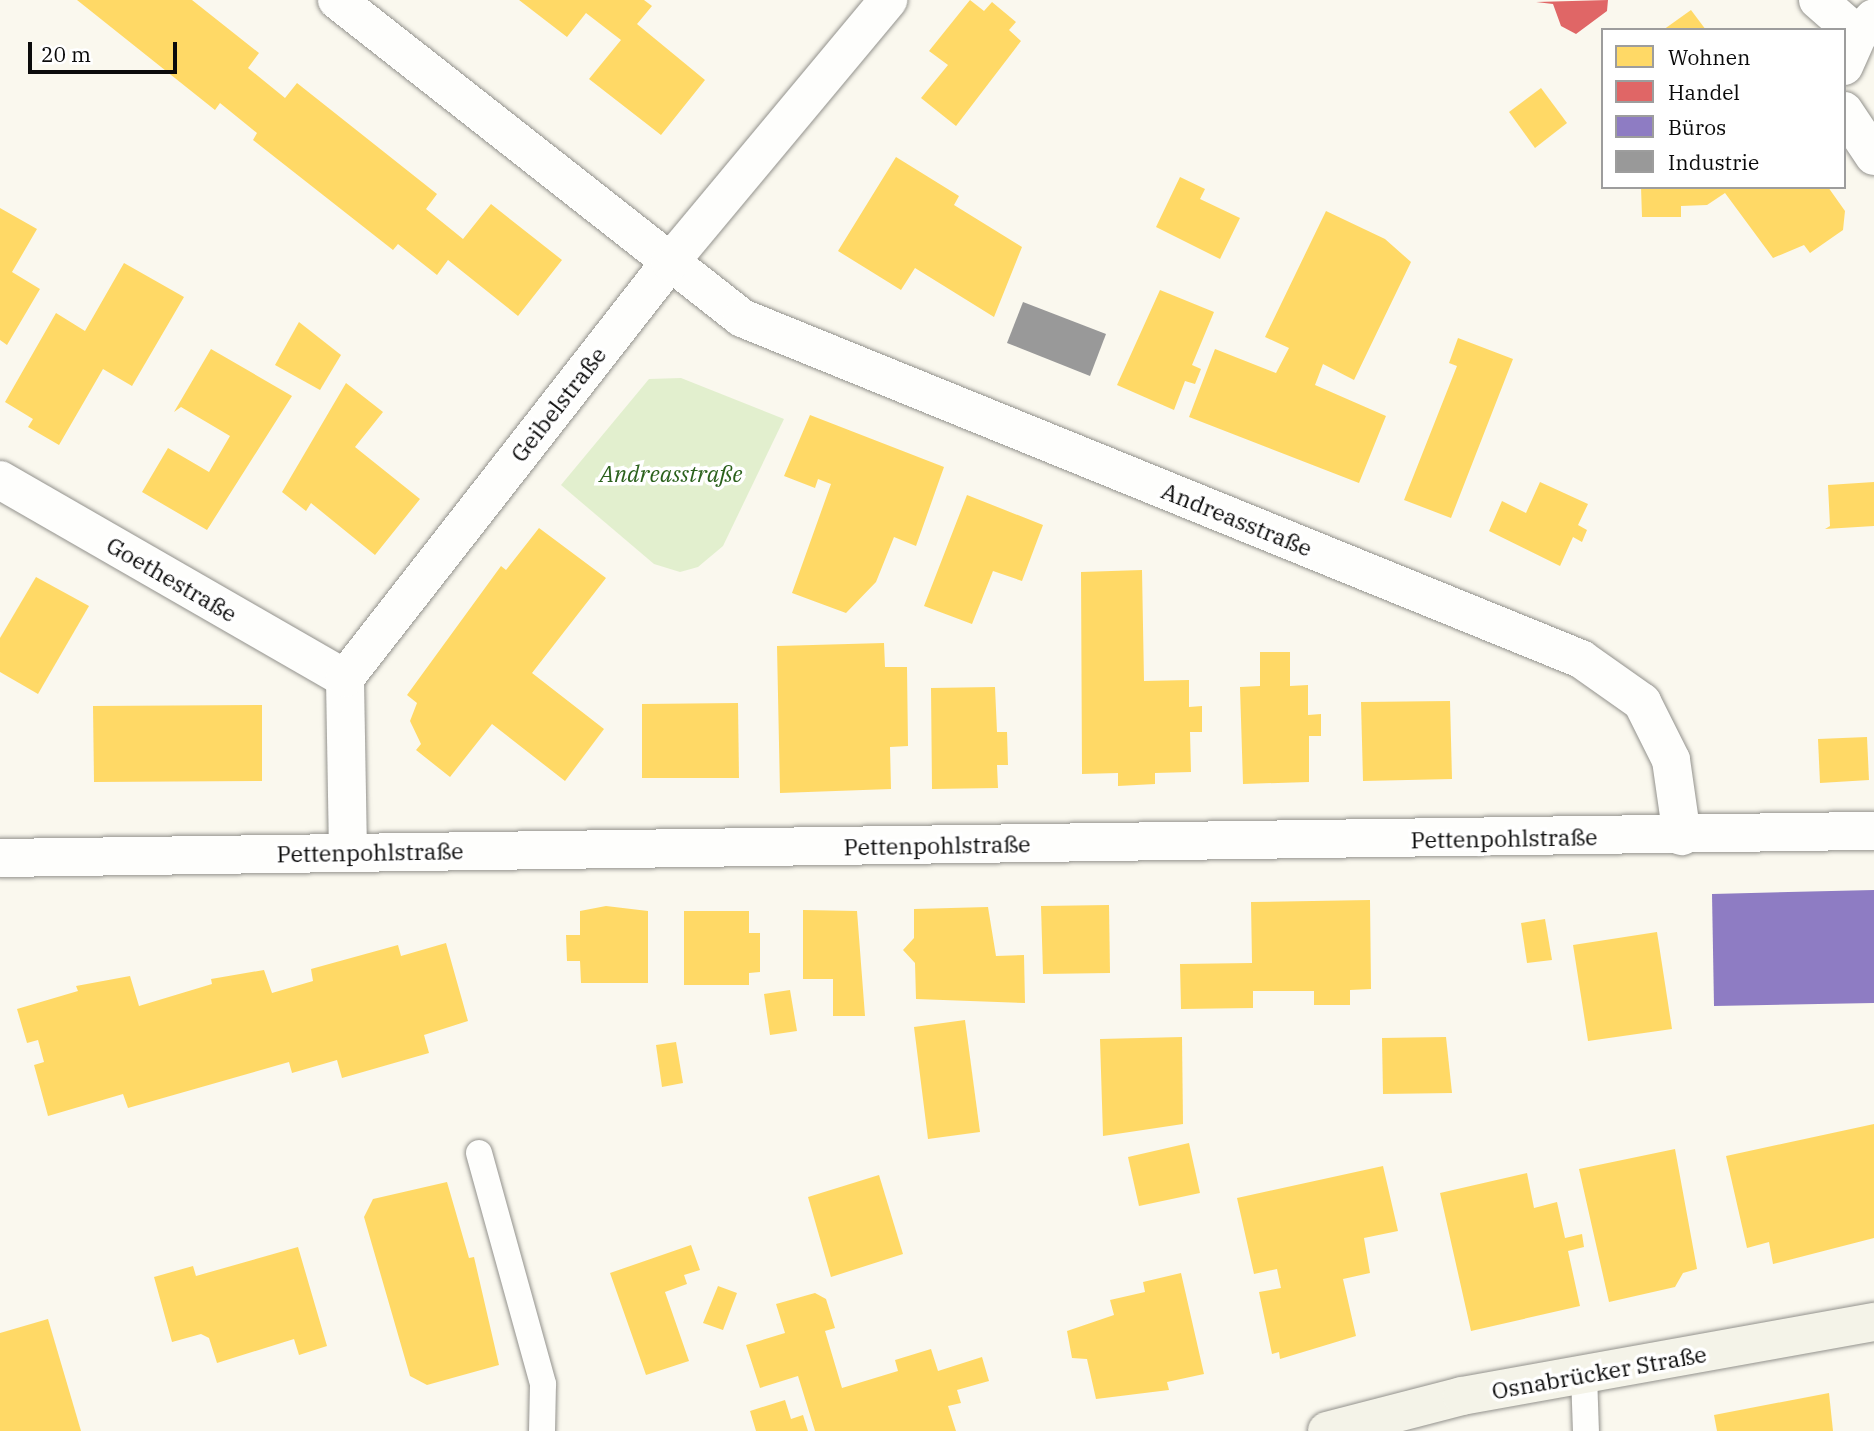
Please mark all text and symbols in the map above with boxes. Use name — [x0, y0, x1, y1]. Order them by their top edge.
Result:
scale bar — [32, 28, 180, 72]
legend — [1601, 28, 1846, 189]
text: 20 m — [41, 40, 91, 68]
text: Wohnen — [1668, 43, 1750, 71]
text: Handel — [1668, 78, 1740, 106]
text: Büros — [1668, 113, 1726, 141]
text: Industrie — [1668, 148, 1759, 176]
street label: Geibelstraße — [505, 341, 611, 467]
park label: Andreasstraße — [599, 459, 743, 487]
street label: Andreasstraße — [1158, 476, 1316, 562]
street label: Goethestraße — [102, 531, 242, 627]
street label: Pettenpohlstraße — [1410, 823, 1598, 853]
street label: Pettenpohlstraße — [843, 830, 1031, 860]
street label: Pettenpohlstraße — [276, 837, 464, 867]
street label: Osnabrücker Straße — [1489, 1340, 1709, 1404]

